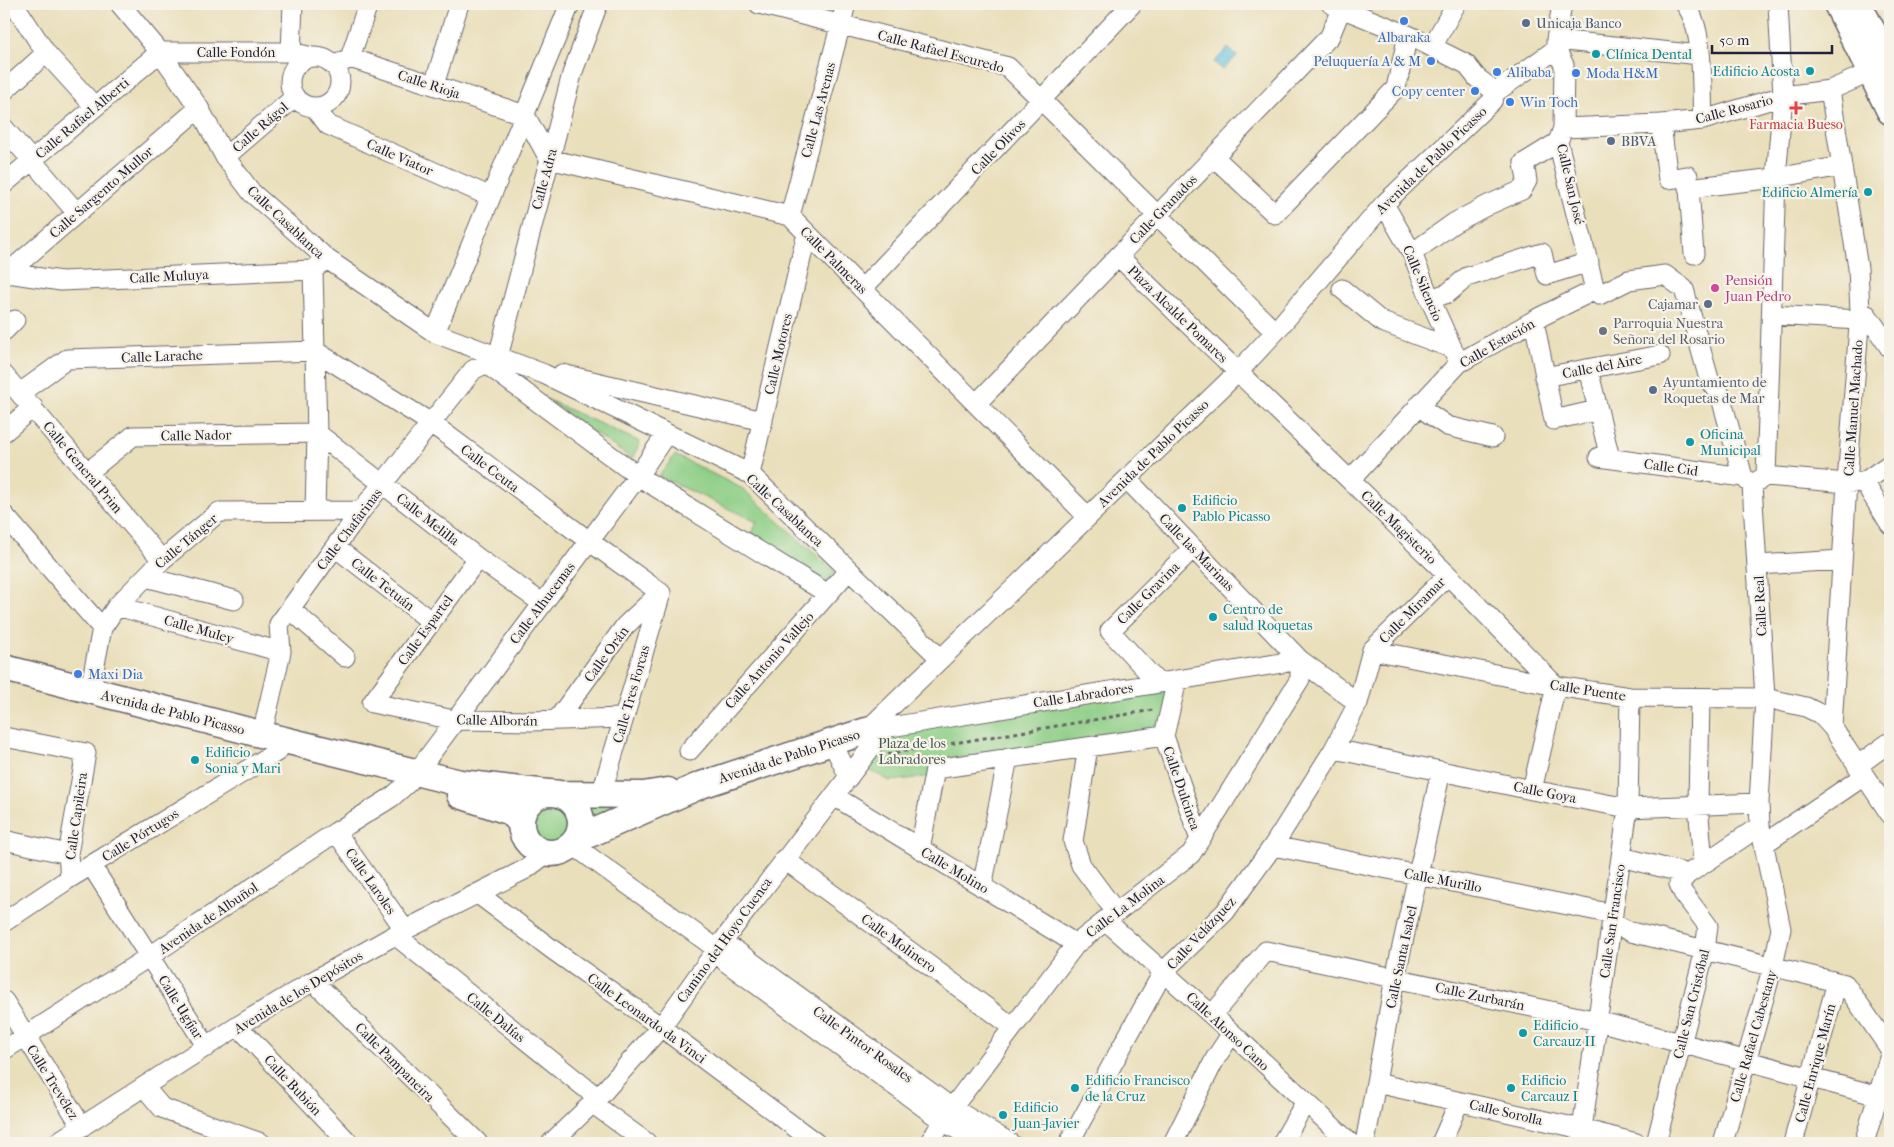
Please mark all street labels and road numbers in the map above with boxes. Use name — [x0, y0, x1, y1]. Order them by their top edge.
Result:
street label: Calle Rafael Escuredo — [876, 26, 1006, 77]
street label: Calle Fondón — [197, 44, 275, 61]
street label: Calle Las Arenas — [798, 60, 839, 160]
street label: Calle Rioja — [395, 66, 463, 103]
street label: Calle Rafael Alberti — [32, 74, 133, 163]
street label: Calle Rosario — [1694, 91, 1775, 128]
street label: Calle Rágol — [229, 98, 292, 156]
street label: Avenida de Pablo Picasso — [1372, 103, 1490, 218]
street label: Calle Olivos — [967, 116, 1029, 179]
street label: Calle Viator — [364, 135, 436, 180]
street label: Calle San José — [1553, 142, 1588, 226]
street label: Calle Sargento Mullor — [46, 143, 157, 242]
street label: Calle Adra — [528, 146, 561, 212]
street label: Calle Granados — [1126, 171, 1201, 248]
street label: Calle Casablanca — [244, 182, 328, 263]
street label: Calle Palmeras — [796, 223, 871, 298]
street label: Calle Silencio — [1399, 243, 1446, 324]
street label: Plaza Alcalde Pomares — [1124, 262, 1231, 367]
street label: Calle Muluya — [129, 266, 210, 287]
street label: Calle Motores — [761, 312, 796, 397]
street label: Calle Estación — [1457, 315, 1538, 372]
street label: Calle Manuel Machado — [1840, 339, 1867, 477]
street label: Calle Larache — [121, 347, 203, 366]
street label: Calle del Aire — [1561, 350, 1643, 383]
street label: Avenida de Pablo Picasso — [1094, 396, 1212, 511]
street label: Calle General Prim — [39, 418, 126, 517]
street label: Calle Nador — [160, 426, 232, 445]
street label: Calle Ceuta — [457, 441, 523, 496]
street label: Calle Cid — [1643, 455, 1699, 480]
street label: Calle Casablanca — [743, 470, 827, 551]
street label: Calle Chafarinas — [313, 485, 386, 574]
street label: Calle Magisterio — [1357, 487, 1440, 568]
street label: Calle Melilla — [393, 490, 463, 550]
street label: Calle Tánger — [151, 510, 221, 573]
street label: Calle las Marinas — [1155, 510, 1238, 595]
street label: Calle Tetuán — [347, 554, 418, 615]
street label: Calle Gravina — [1114, 558, 1183, 628]
street label: Calle Alhucemas — [506, 559, 579, 648]
street label: Calle Miramar — [1376, 574, 1449, 647]
street label: Calle Real — [1750, 575, 1771, 637]
street label: Calle Espartel — [394, 592, 457, 669]
street label: Calle Antonio Vallejo — [721, 608, 817, 712]
street label: Calle Muley — [162, 611, 236, 648]
street label: Calle Orán — [580, 623, 632, 686]
street label: Calle Tres Forcas — [609, 643, 654, 745]
street label: Calle Puente — [1549, 676, 1627, 705]
street label: Calle Labradores — [1032, 679, 1134, 712]
street label: Avenida de Pablo Picasso — [98, 686, 247, 739]
street label: Calle Alborán — [456, 711, 538, 730]
street label: Avenida de Pablo Picasso — [715, 726, 862, 788]
street label: Calle Dulcinea — [1159, 744, 1204, 833]
street label: Calle Capileira — [62, 771, 91, 861]
street label: Calle Goya — [1512, 778, 1578, 807]
street label: Calle Pórtugos — [99, 805, 182, 866]
street label: Calle Molino — [918, 844, 992, 897]
street label: Calle Laroles — [342, 845, 400, 918]
street label: Calle San Francisco — [1596, 863, 1629, 979]
street label: Calle Murillo — [1403, 865, 1483, 896]
street label: Calle La Molina — [1083, 871, 1168, 941]
street label: Camino del Hoyo Cuenca — [673, 874, 776, 1006]
street label: Avenida de Albuñol — [155, 879, 261, 959]
street label: Calle Velázquez — [1163, 893, 1239, 973]
street label: Calle Santa Isabel — [1382, 904, 1421, 1010]
street label: Calle Molinero — [858, 910, 940, 976]
street label: Avenida de los Depósitos — [230, 947, 366, 1038]
street label: Calle San Cristóbal — [1670, 947, 1713, 1061]
street label: Calle Rafael Cabestany — [1726, 967, 1781, 1104]
street label: Calle Leonardo da Vinci — [584, 970, 709, 1067]
street label: Calle Ugíjar — [154, 972, 207, 1042]
street label: Calle Zurbarán — [1434, 979, 1526, 1014]
street label: Calle Alonso Cano — [1182, 988, 1273, 1074]
street label: Calle Dalías — [463, 989, 528, 1046]
street label: Calle Pintor Rosales — [809, 1002, 916, 1086]
street label: Calle Enrique Marín — [1791, 1002, 1840, 1125]
street label: Calle Pampaneira — [351, 1019, 438, 1106]
street label: Calle Trevélez — [23, 1042, 82, 1123]
street label: Calle Bubión — [260, 1051, 325, 1119]
street label: Calle Sorolla — [1468, 1096, 1545, 1129]

